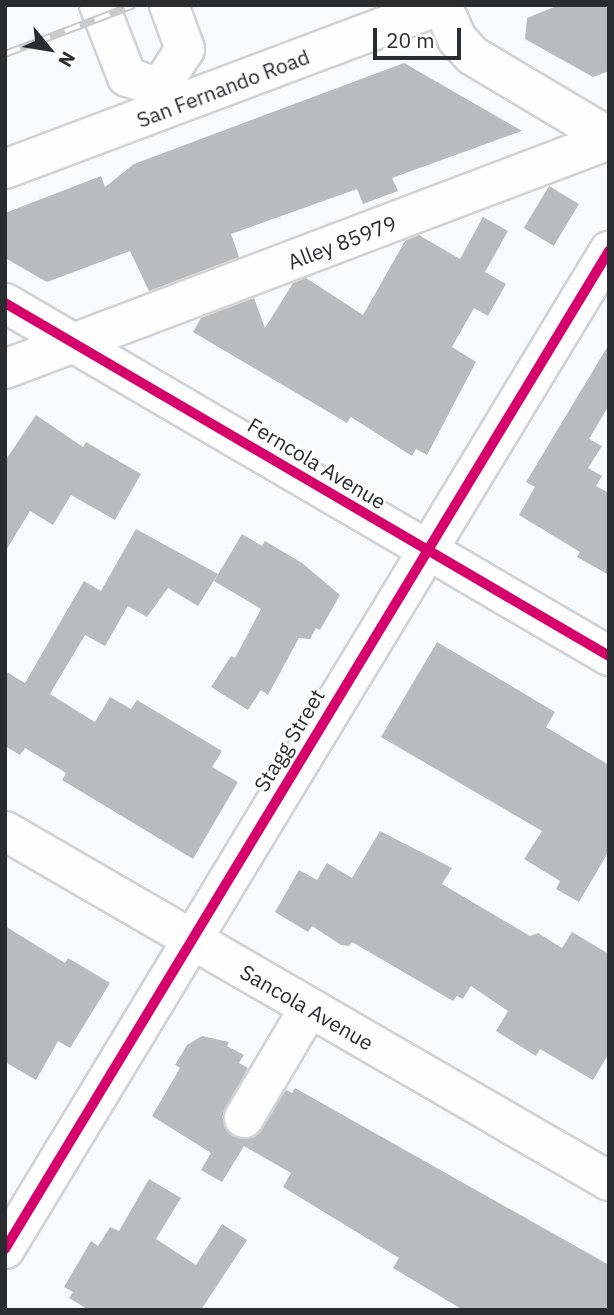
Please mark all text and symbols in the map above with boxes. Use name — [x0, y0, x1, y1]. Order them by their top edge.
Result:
north arrow — [14, 14, 84, 84]
scale bar — [376, 14, 463, 58]
text: 20 m — [386, 26, 435, 54]
street label: San Fernando Road — [133, 43, 313, 133]
text: N — [53, 48, 81, 71]
street label: Alley 85979 — [284, 210, 400, 274]
street label: Ferncola Avenue — [243, 412, 391, 514]
street label: Stagg Street — [248, 684, 330, 796]
street label: Sancola Avenue — [236, 959, 378, 1055]

